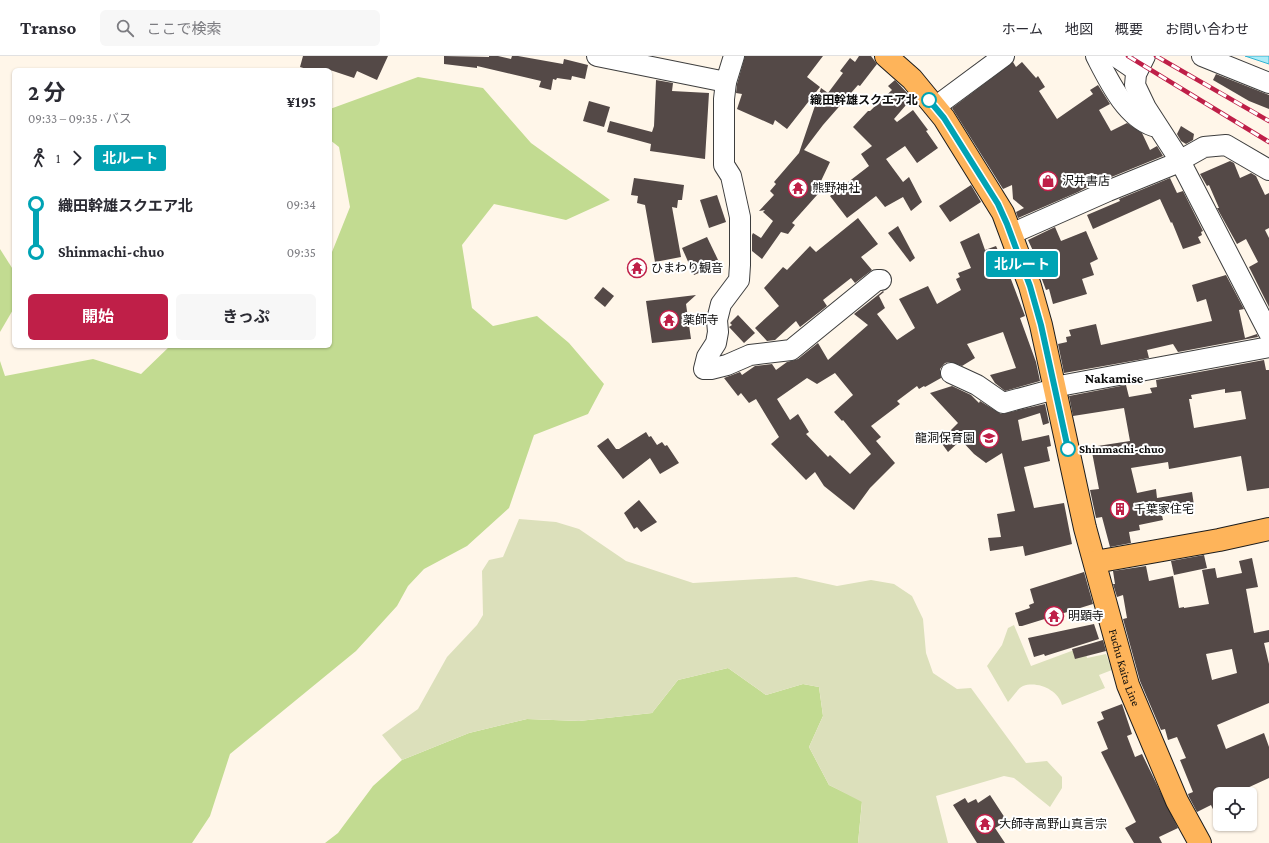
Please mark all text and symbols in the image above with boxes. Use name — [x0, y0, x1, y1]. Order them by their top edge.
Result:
search box — [100, 10, 380, 46]
text: Transo — [20, 17, 76, 38]
icon: search — [114, 17, 136, 39]
text: ここで検索 — [146, 21, 221, 37]
text: ホーム — [1001, 21, 1043, 37]
text: 地図 — [1065, 21, 1093, 37]
text: 概要 — [1115, 21, 1143, 37]
text: お問い合わせ — [1165, 21, 1249, 37]
text: 2 分 — [28, 80, 65, 105]
marker: 織田幹雄スクエア北 — [921, 92, 937, 108]
place label: 織田幹雄スクエア北 — [810, 93, 918, 107]
text: ¥195 — [286, 94, 316, 110]
text: 09:33 – 09:35 · バス — [28, 111, 132, 126]
icon: walk — [28, 147, 50, 169]
icon: forward — [66, 147, 88, 169]
text: 北ルート — [102, 150, 158, 166]
text: 1 — [56, 151, 60, 166]
shop icon: 沢井書店 — [1037, 170, 1059, 192]
place label: 沢井書店 — [1062, 174, 1110, 188]
temple icon: 熊野神社 — [787, 177, 809, 199]
place label: 熊野神社 — [812, 181, 860, 195]
text: 09:34 — [286, 197, 316, 212]
text: 織田幹雄スクエア北 — [58, 198, 193, 214]
text: Shinmachi-chuo — [58, 244, 164, 260]
text: 09:35 — [287, 245, 316, 260]
line badge: 北ルート — [994, 251, 1050, 277]
text: 北ルート — [994, 256, 1050, 272]
temple icon: ひまわり観音 — [626, 257, 648, 279]
place label: ひまわり観音 — [651, 261, 723, 275]
button: 開始 — [28, 294, 168, 340]
button: きっぷ — [176, 294, 316, 340]
temple icon: 薬師寺 — [658, 309, 680, 331]
place label: 薬師寺 — [683, 313, 719, 327]
district label: Nakamise — [1085, 370, 1144, 386]
school or university icon: 龍洞保育園 — [978, 427, 1000, 449]
place label: 龍洞保育園 — [915, 431, 975, 445]
marker: Shinmachi-chuo — [1060, 441, 1076, 457]
place label: Shinmachi-chuo — [1079, 442, 1164, 456]
building icon: 千葉家住宅 — [1109, 498, 1131, 520]
place label: 千葉家住宅 — [1134, 502, 1194, 516]
temple icon: 明顕寺 — [1043, 605, 1065, 627]
place label: 明顕寺 — [1068, 609, 1104, 623]
street label: Fuchu Kaita Line — [1106, 627, 1143, 708]
map controls — [1213, 787, 1257, 831]
button: locate — [1213, 787, 1257, 831]
temple icon: 大師寺高野山真言宗 — [974, 813, 996, 835]
place label: 大師寺高野山真言宗 — [999, 817, 1107, 831]

